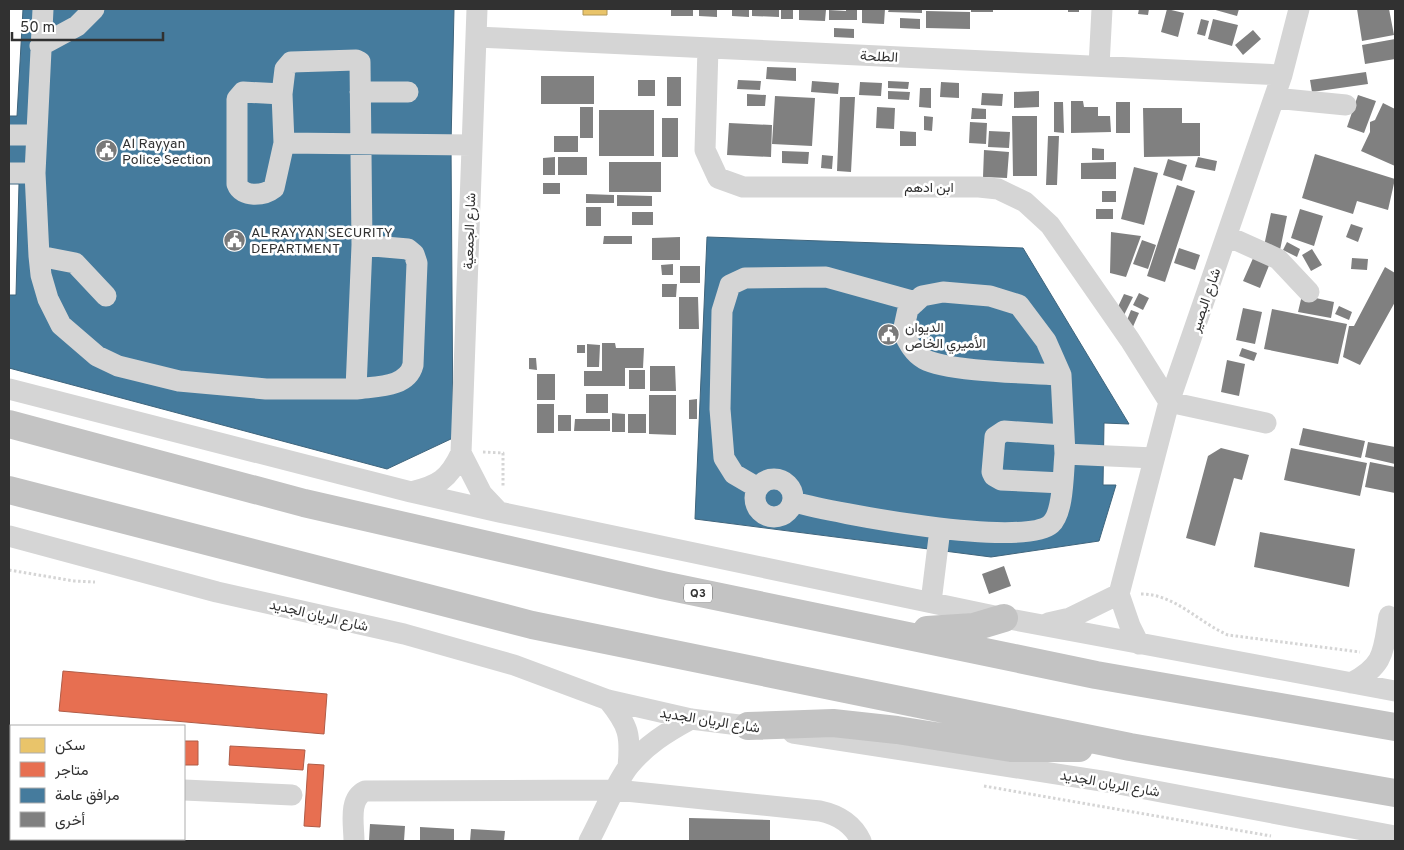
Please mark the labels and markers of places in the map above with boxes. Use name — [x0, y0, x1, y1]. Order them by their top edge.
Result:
place label: Al Rayyan Police Section — [122, 136, 211, 169]
public building icon: Al Rayyan Police Section — [94, 139, 118, 163]
place label: AL RAYYAN SECURITY DEPARTMENT — [251, 225, 393, 258]
public building icon: AL RAYYAN SECURITY DEPARTMENT — [223, 228, 247, 252]
place label: الديوان الأميري الخاص — [905, 320, 986, 355]
public building icon: الديوان الأميري الخاص — [877, 323, 901, 347]

